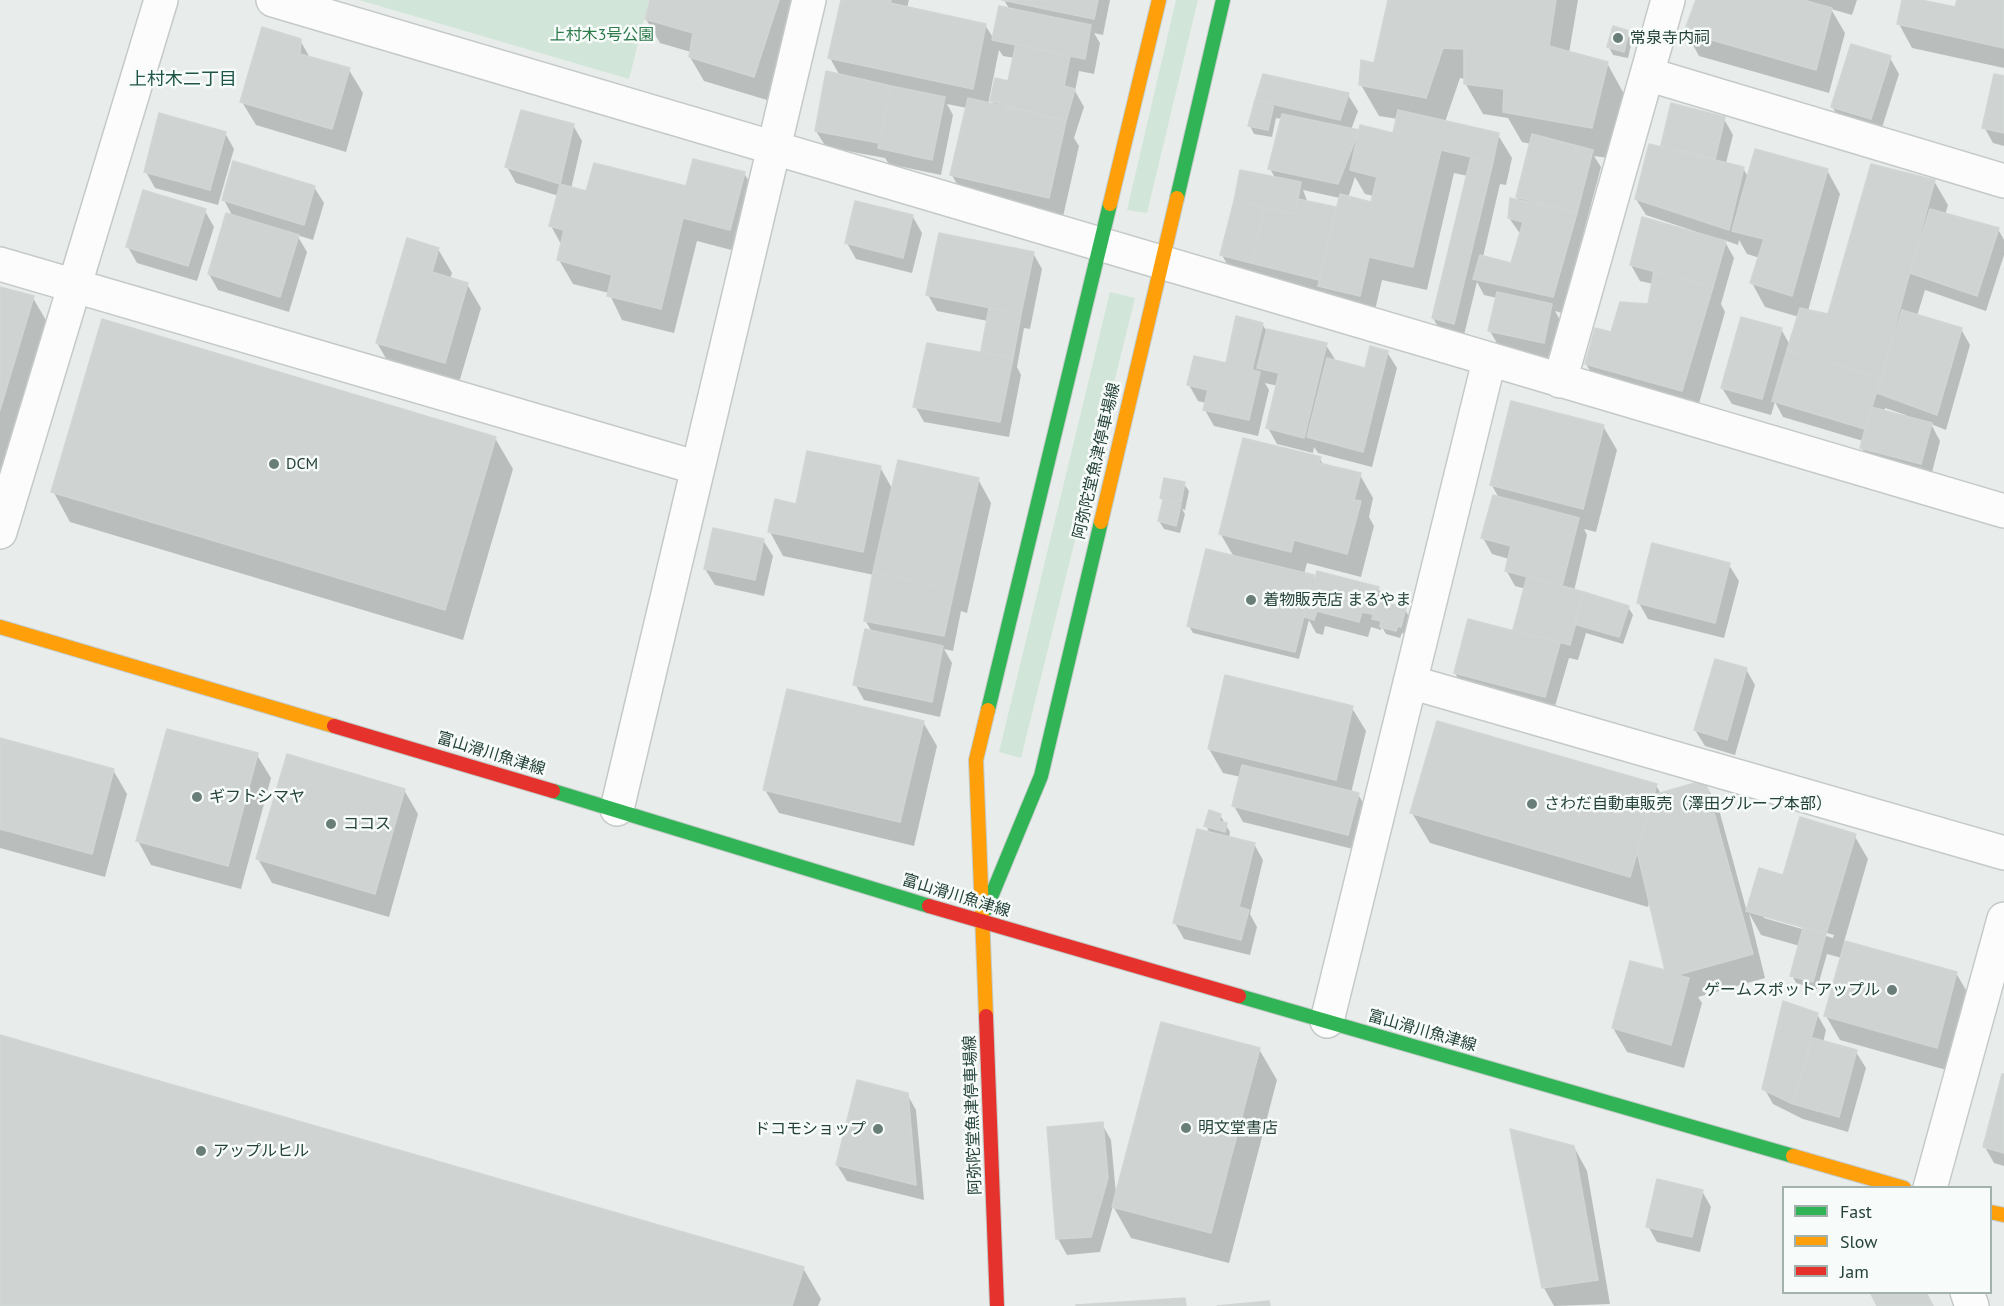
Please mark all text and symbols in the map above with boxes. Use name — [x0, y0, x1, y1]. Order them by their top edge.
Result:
park label: 上村木3号公園 — [550, 25, 654, 45]
place label: 常泉寺内祠 — [1630, 28, 1710, 48]
marker: 常泉寺内祠 — [1611, 31, 1625, 45]
district label: 上村木二丁目 — [129, 69, 237, 91]
street label: 阿弥陀堂魚津停車場線 — [1070, 381, 1124, 541]
place label: DCM — [286, 454, 318, 474]
marker: DCM — [267, 457, 281, 471]
place label: 着物販売店 まるやま — [1263, 590, 1411, 610]
marker: 着物販売店 まるやま — [1244, 593, 1258, 607]
street label: 富山滑川魚津線 — [435, 728, 547, 780]
place label: ギフトシマヤ — [209, 787, 305, 807]
marker: ギフトシマヤ — [190, 790, 204, 804]
place label: さわだ自動車販売（澤田グループ本部） — [1544, 794, 1832, 814]
marker: さわだ自動車販売（澤田グループ本部） — [1525, 797, 1539, 811]
place label: ココス — [343, 814, 391, 834]
marker: ココス — [324, 817, 338, 831]
street label: 富山滑川魚津線 — [900, 870, 1012, 922]
place label: ゲームスポットアップル — [1704, 980, 1880, 1000]
marker: ゲームスポットアップル — [1885, 983, 1899, 997]
street label: 富山滑川魚津線 — [1366, 1006, 1478, 1056]
street label: 阿弥陀堂魚津停車場線 — [961, 1035, 985, 1195]
place label: 明文堂書店 — [1198, 1118, 1278, 1138]
place label: ドコモショップ — [754, 1119, 866, 1139]
marker: 明文堂書店 — [1179, 1121, 1193, 1135]
marker: ドコモショップ — [871, 1122, 885, 1136]
place label: アップルヒル — [213, 1141, 309, 1161]
marker: アップルヒル — [194, 1144, 208, 1158]
legend — [1782, 1186, 1992, 1294]
text: Fast — [1840, 1200, 1872, 1223]
text: Slow — [1840, 1230, 1878, 1253]
text: Jam — [1840, 1260, 1869, 1283]

